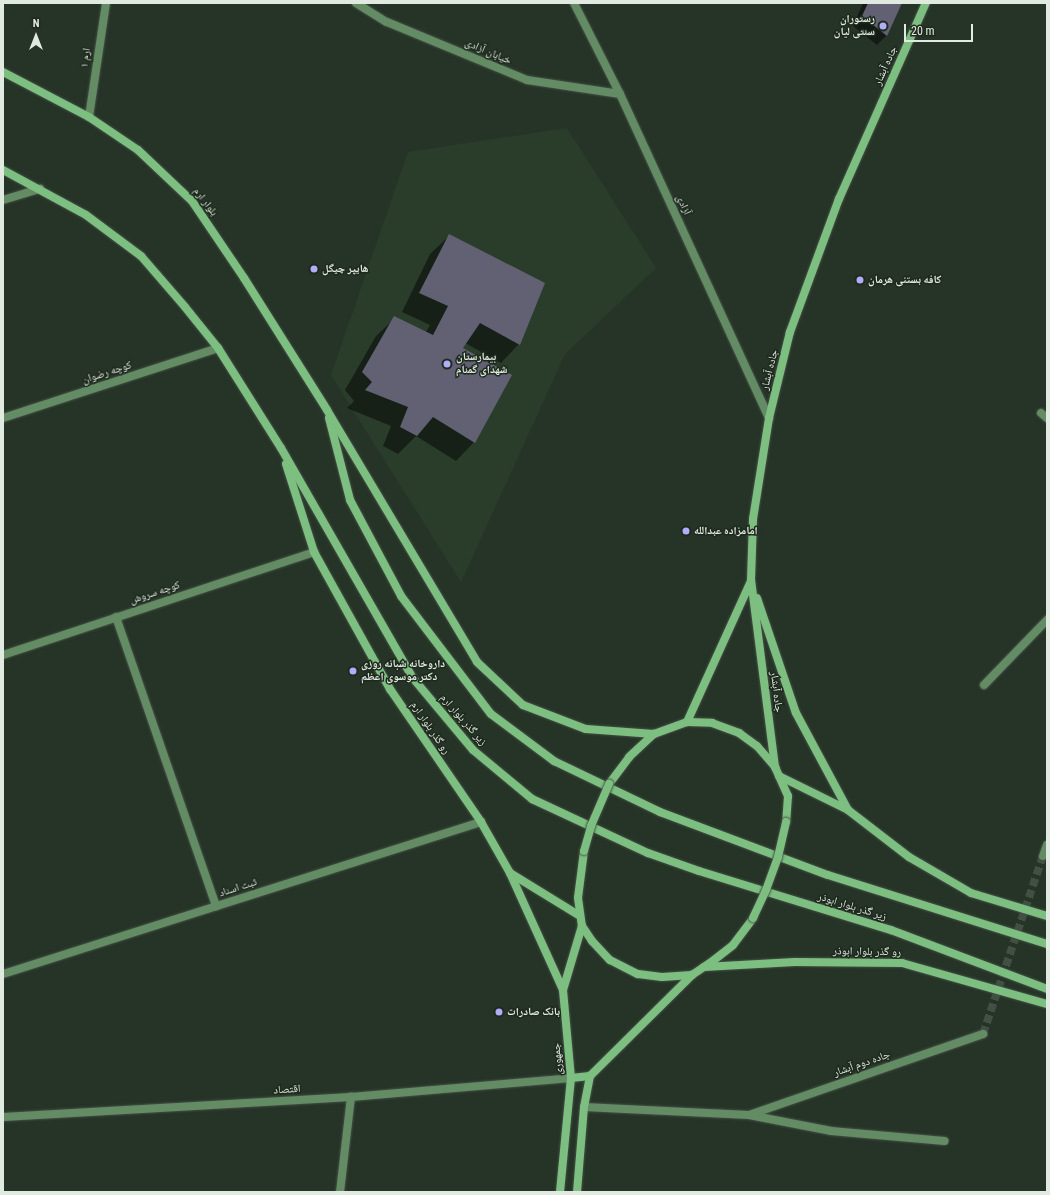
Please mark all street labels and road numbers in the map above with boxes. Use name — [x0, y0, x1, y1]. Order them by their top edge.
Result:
street label: خیابان آزادی — [463, 36, 513, 68]
street label: جاده آبشار — [872, 44, 900, 88]
street label: ارم ۱ — [78, 47, 94, 69]
street label: بلوار ارم — [190, 185, 220, 219]
street label: آزادی — [673, 193, 693, 217]
street label: جاده آبشار — [759, 348, 781, 392]
street label: کوچه رضوان — [81, 359, 133, 387]
street label: کوچه سروش — [128, 579, 182, 607]
street label: جاده آبشار — [767, 671, 785, 713]
street label: زیر گذر بلوار ارم — [437, 692, 489, 748]
street label: رو گذر بلوار ارم — [407, 699, 453, 757]
street label: ثبت اسناد — [217, 876, 259, 900]
street label: زیر گذر بلوار ابوذر — [816, 890, 888, 924]
street label: رو گذر بلوار ابوذر — [833, 945, 901, 959]
street label: جمهوری — [550, 1043, 566, 1075]
street label: جاده دوم آبشار — [832, 1048, 892, 1080]
street label: اقتصاد — [273, 1083, 301, 1097]

